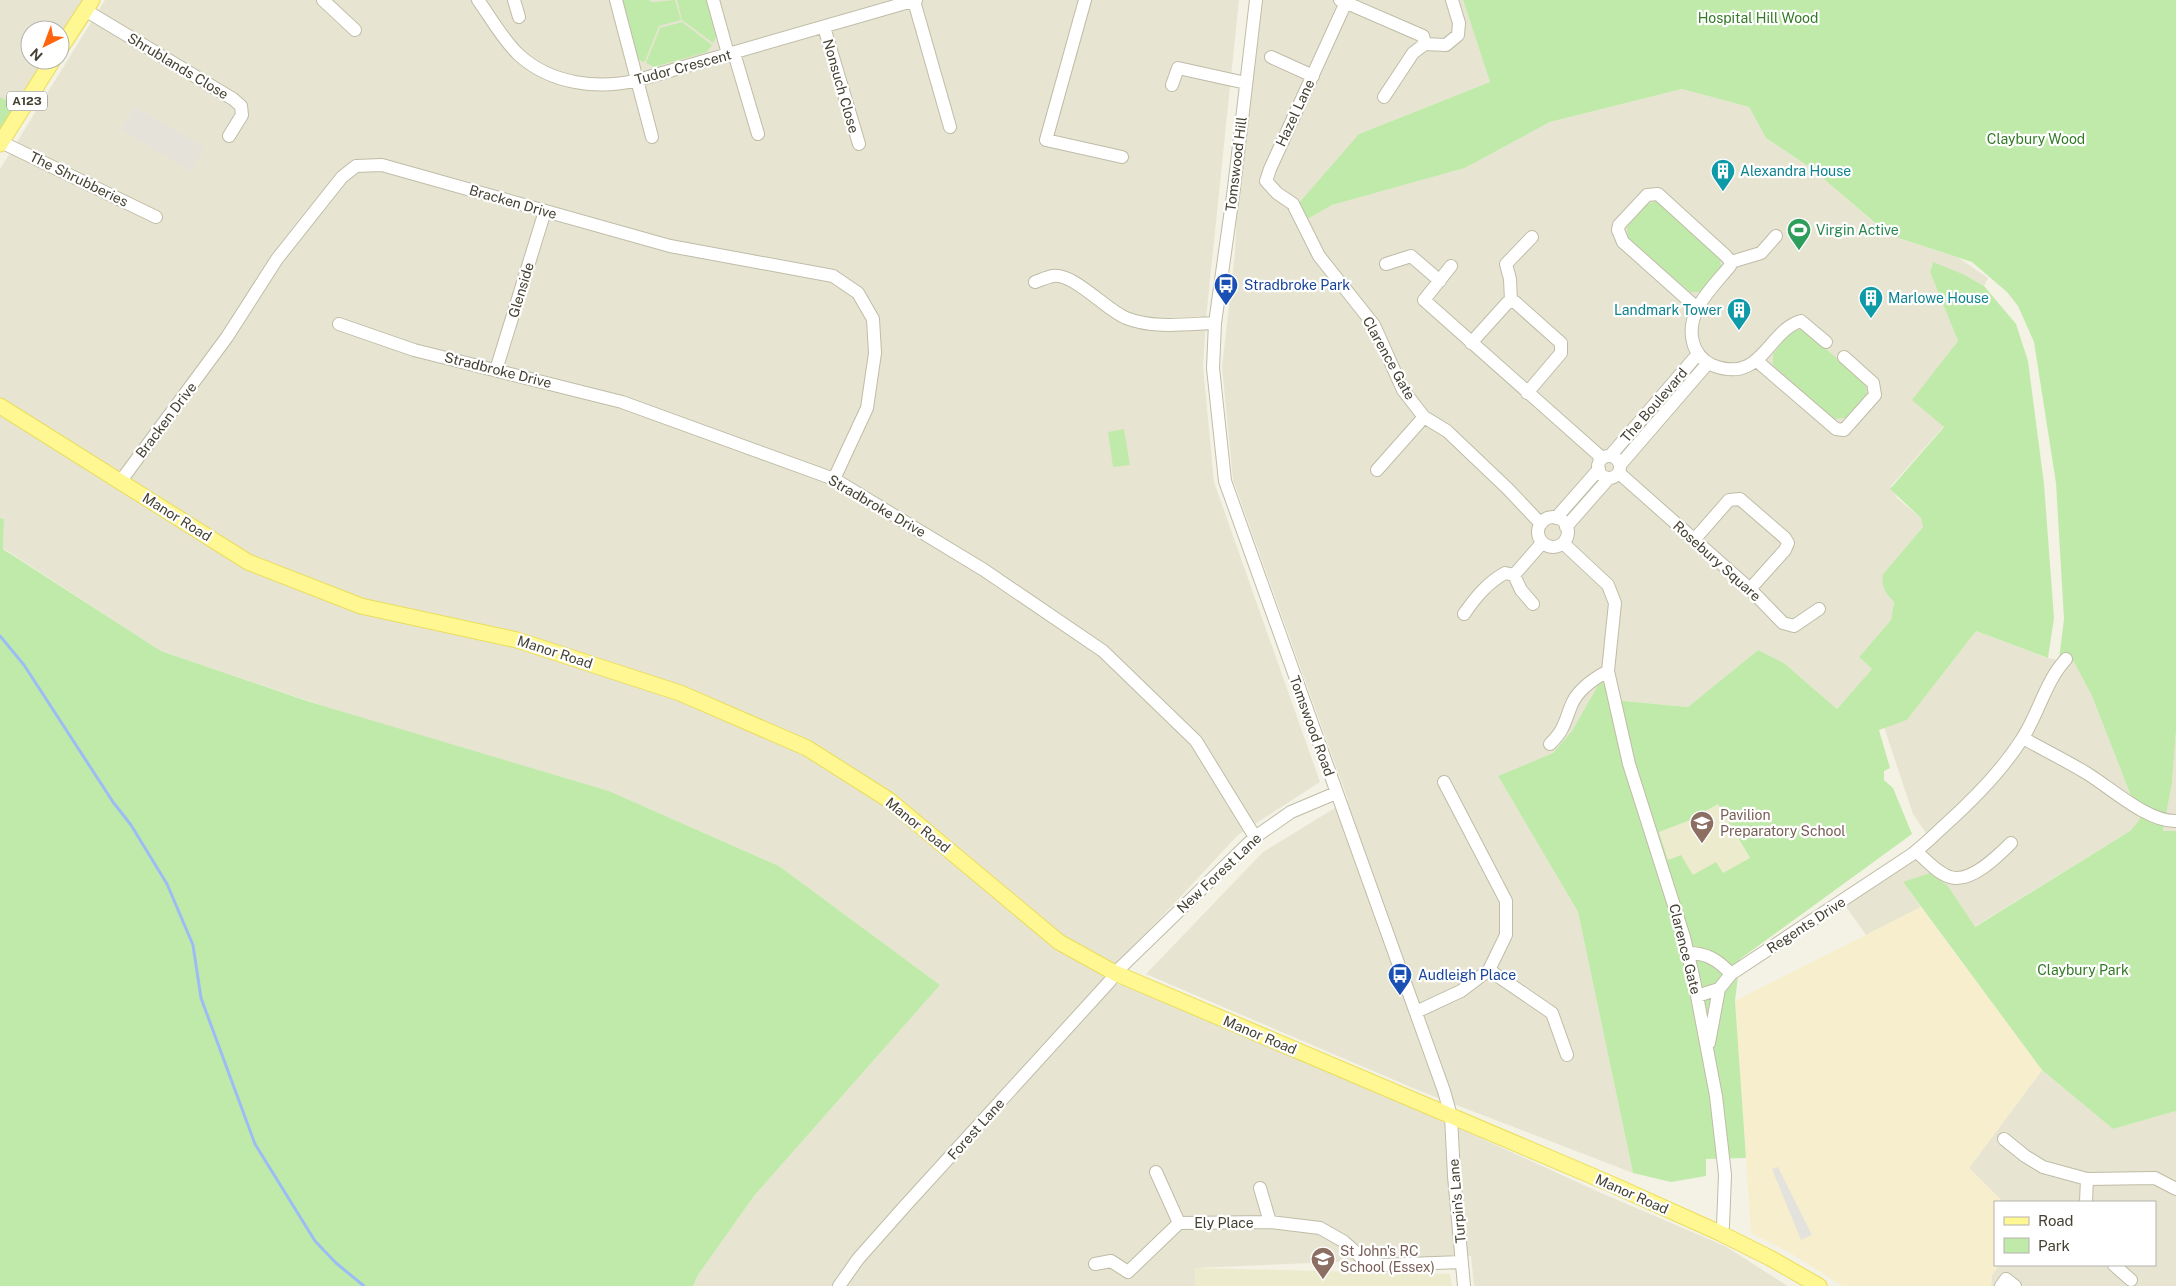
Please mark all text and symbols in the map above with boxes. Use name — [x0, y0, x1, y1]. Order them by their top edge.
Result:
park label: Hospital Hill Wood — [1698, 10, 1818, 26]
north arrow — [20, 20, 70, 70]
street label: Shrublands Close — [125, 30, 231, 102]
street label: Nonsuch Close — [820, 37, 862, 135]
text: N — [27, 45, 46, 64]
street label: Tudor Crescent — [633, 46, 733, 88]
street label: Hazel Lane — [1272, 77, 1318, 149]
road number: A123 — [7, 92, 47, 110]
street label: Tomswood Hill — [1222, 116, 1250, 212]
park label: Claybury Wood — [1987, 131, 2085, 147]
street label: The Shrubberies — [27, 148, 131, 210]
building icon: Alexandra House — [1710, 158, 1736, 192]
place label: Alexandra House — [1740, 163, 1851, 179]
street label: Bracken Drive — [467, 182, 559, 222]
sports icon: Virgin Active — [1786, 217, 1812, 251]
place label: Virgin Active — [1816, 222, 1899, 238]
street label: Glenside — [505, 260, 537, 320]
bus stop icon: Stradbroke Park — [1213, 272, 1239, 306]
place label: Stradbroke Park — [1244, 277, 1350, 293]
building icon: Marlowe House — [1858, 285, 1884, 319]
place label: Marlowe House — [1888, 290, 1989, 306]
building icon: Landmark Tower — [1726, 297, 1752, 331]
place label: Landmark Tower — [1614, 302, 1722, 318]
street label: Clarence Gate — [1360, 314, 1418, 402]
street label: Stradbroke Drive — [443, 349, 553, 391]
street label: The Boulevard — [1617, 365, 1691, 445]
street label: Bracken Drive — [132, 379, 200, 461]
street label: Stradbroke Drive — [825, 472, 929, 540]
street label: Manor Road — [140, 490, 214, 544]
street label: Rosebury Square — [1670, 518, 1764, 604]
street label: Manor Road — [515, 632, 595, 672]
street label: Tomswood Road — [1286, 674, 1338, 778]
street label: Manor Road — [883, 794, 953, 856]
place label: Pavilion Preparatory School — [1720, 807, 1846, 839]
school or university icon: Pavilion Preparatory School — [1689, 810, 1715, 844]
street label: New Forest Lane — [1174, 830, 1264, 916]
street label: Regents Drive — [1764, 894, 1848, 956]
street label: Clarence Gate — [1666, 902, 1704, 996]
bus stop icon: Audleigh Place — [1387, 962, 1413, 996]
park label: Claybury Park — [2037, 962, 2129, 978]
place label: Audleigh Place — [1418, 967, 1516, 983]
street label: Manor Road — [1221, 1012, 1299, 1058]
street label: Forest Lane — [944, 1095, 1008, 1163]
street label: Turpin's Lane — [1445, 1158, 1469, 1244]
street label: Manor Road — [1593, 1171, 1671, 1217]
legend — [1994, 1201, 2156, 1266]
text: Road — [2038, 1212, 2074, 1229]
street label: Ely Place — [1194, 1215, 1254, 1231]
text: Park — [2038, 1237, 2070, 1254]
place label: St John's RC School (Essex) — [1340, 1243, 1435, 1275]
school or university icon: St John's RC School (Essex) — [1310, 1246, 1336, 1280]

